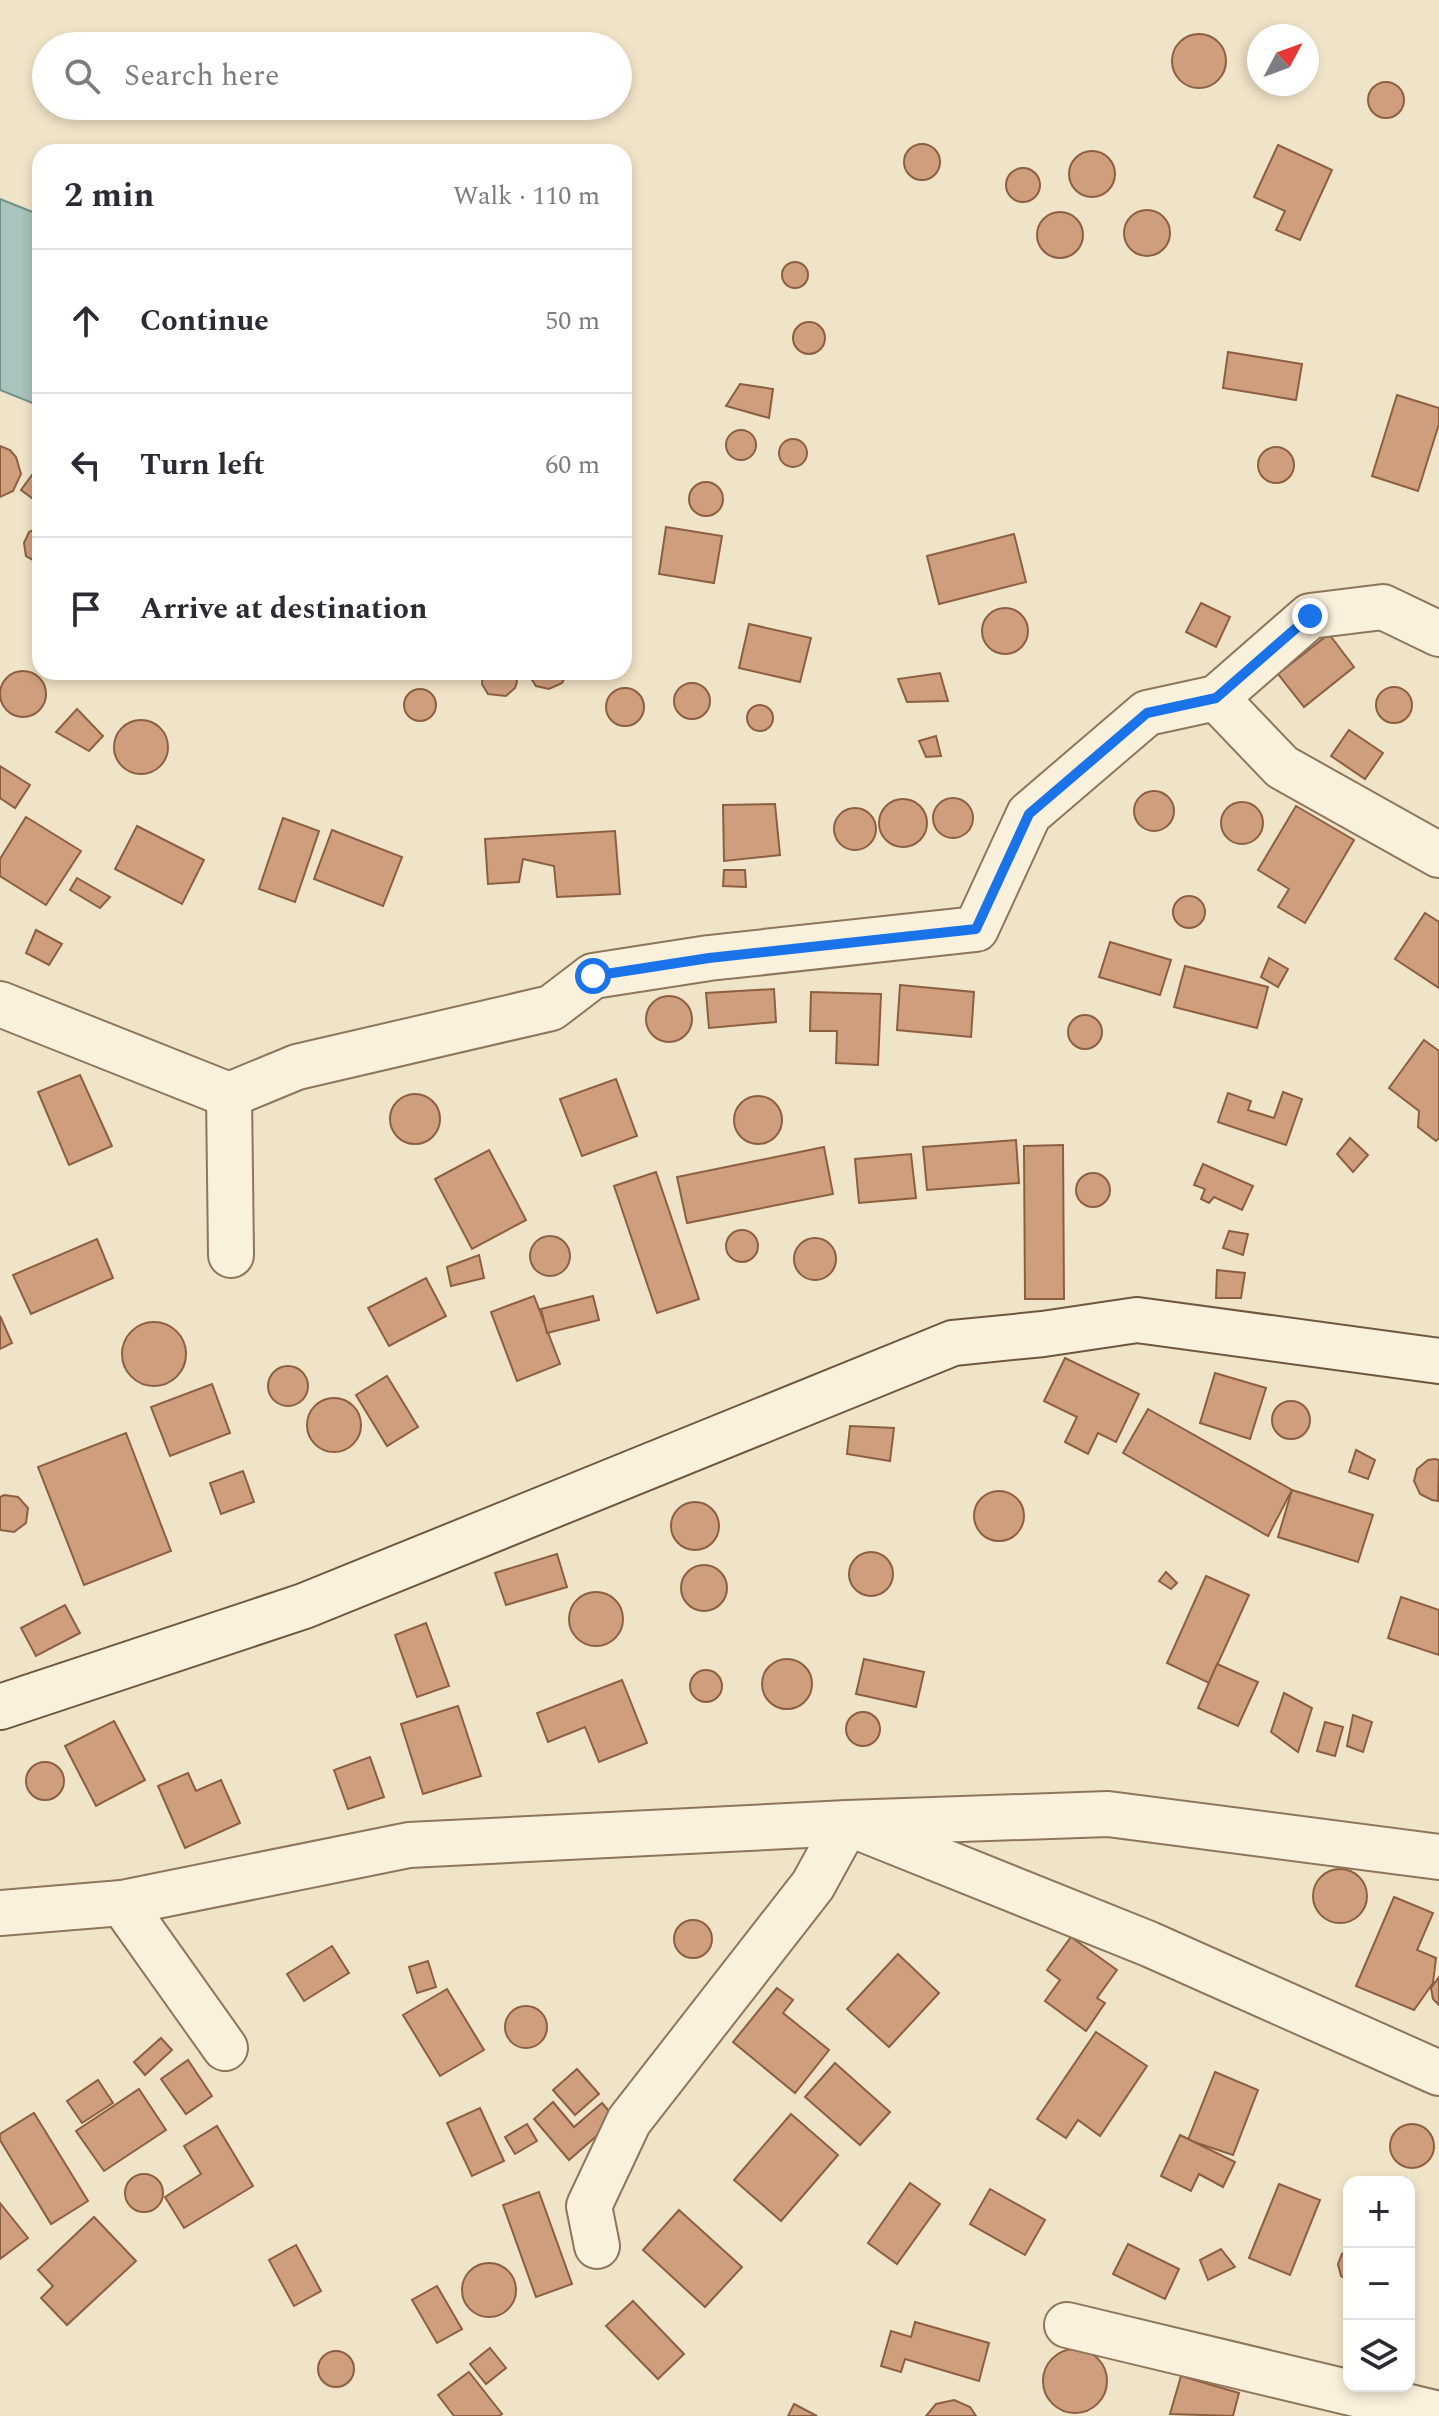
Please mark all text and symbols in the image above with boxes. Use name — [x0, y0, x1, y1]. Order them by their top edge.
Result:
north arrow — [1247, 24, 1319, 96]
search box — [32, 32, 632, 120]
text: Search here — [124, 53, 280, 99]
icon: search — [60, 54, 104, 98]
text: 2 min — [64, 170, 154, 222]
text: Walk · 110 m — [453, 176, 600, 216]
text: Continue — [140, 298, 269, 344]
icon: ahead — [64, 299, 108, 343]
text: 50 m — [545, 301, 600, 341]
text: Turn left — [140, 442, 265, 488]
icon: left — [64, 443, 108, 487]
text: 60 m — [545, 445, 600, 485]
text: Arrive at destination — [140, 586, 427, 632]
icon: arrive — [64, 587, 108, 631]
route end — [1292, 598, 1328, 634]
route start — [575, 958, 611, 994]
map controls — [1343, 2176, 1415, 2392]
button: + — [1343, 2176, 1415, 2248]
button: − — [1343, 2248, 1415, 2320]
button: layers — [1343, 2320, 1415, 2392]

